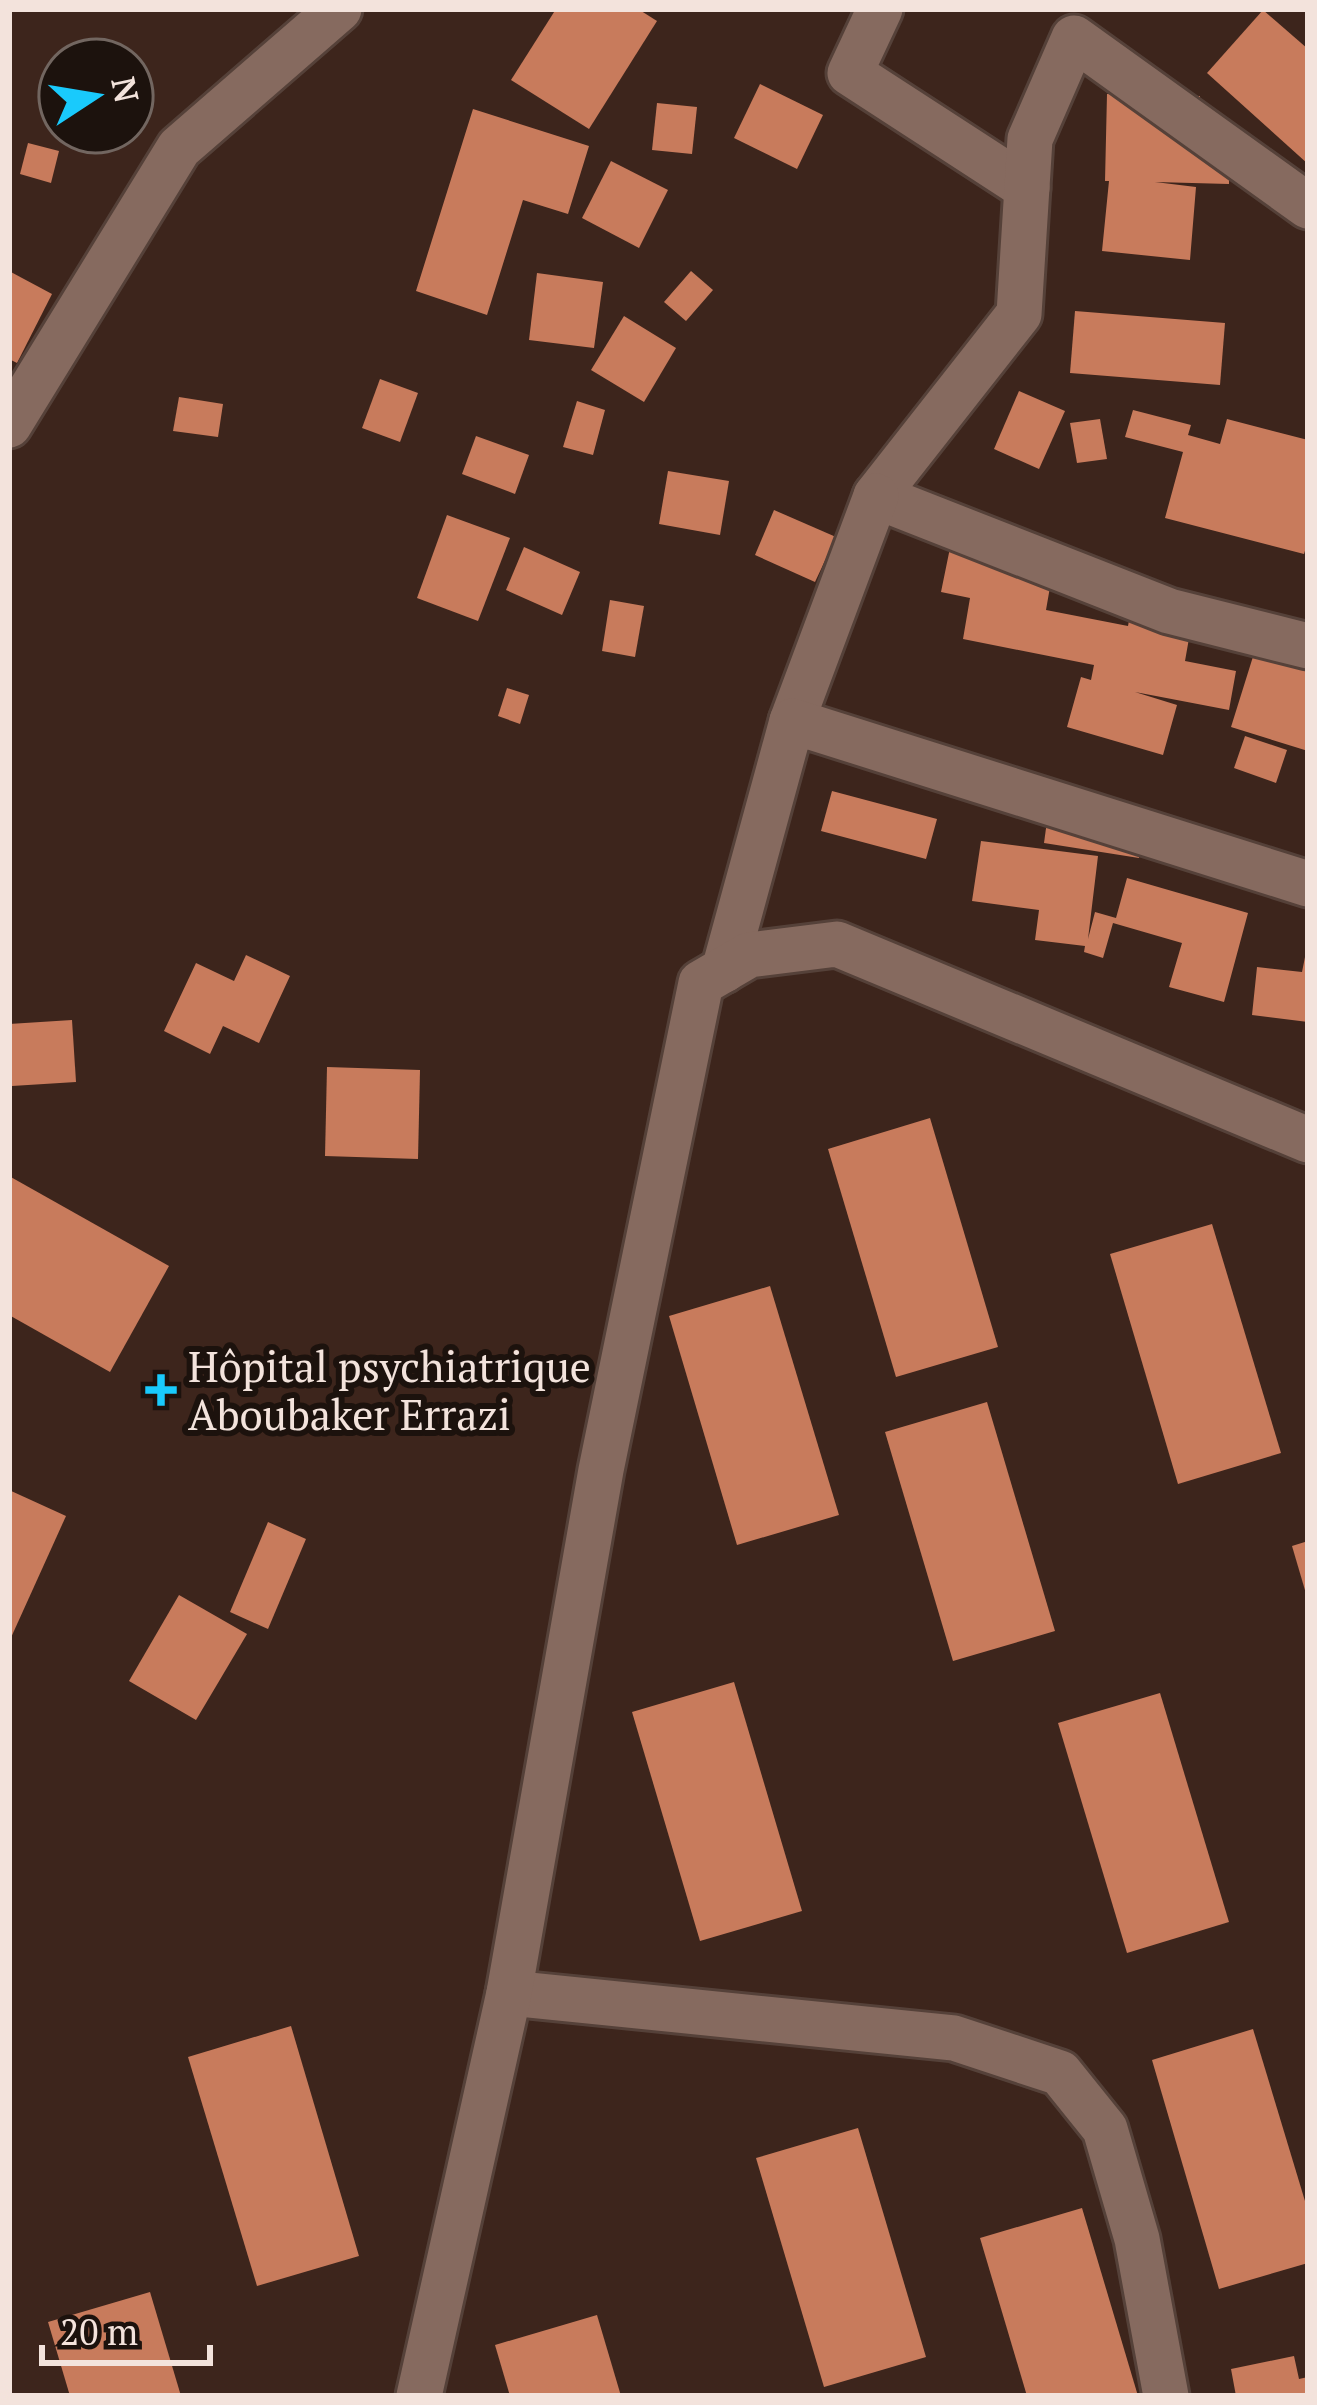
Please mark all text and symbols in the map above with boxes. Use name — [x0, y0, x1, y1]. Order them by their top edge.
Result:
north arrow — [36, 36, 156, 156]
text: N — [102, 73, 149, 106]
place label: Hôpital psychiatrique Aboubaker Errazi — [188, 1338, 591, 1442]
marker: Hôpital psychiatrique Aboubaker Errazi — [145, 1374, 177, 1406]
scale bar — [42, 2291, 210, 2365]
text: 20 m — [60, 2308, 138, 2355]

